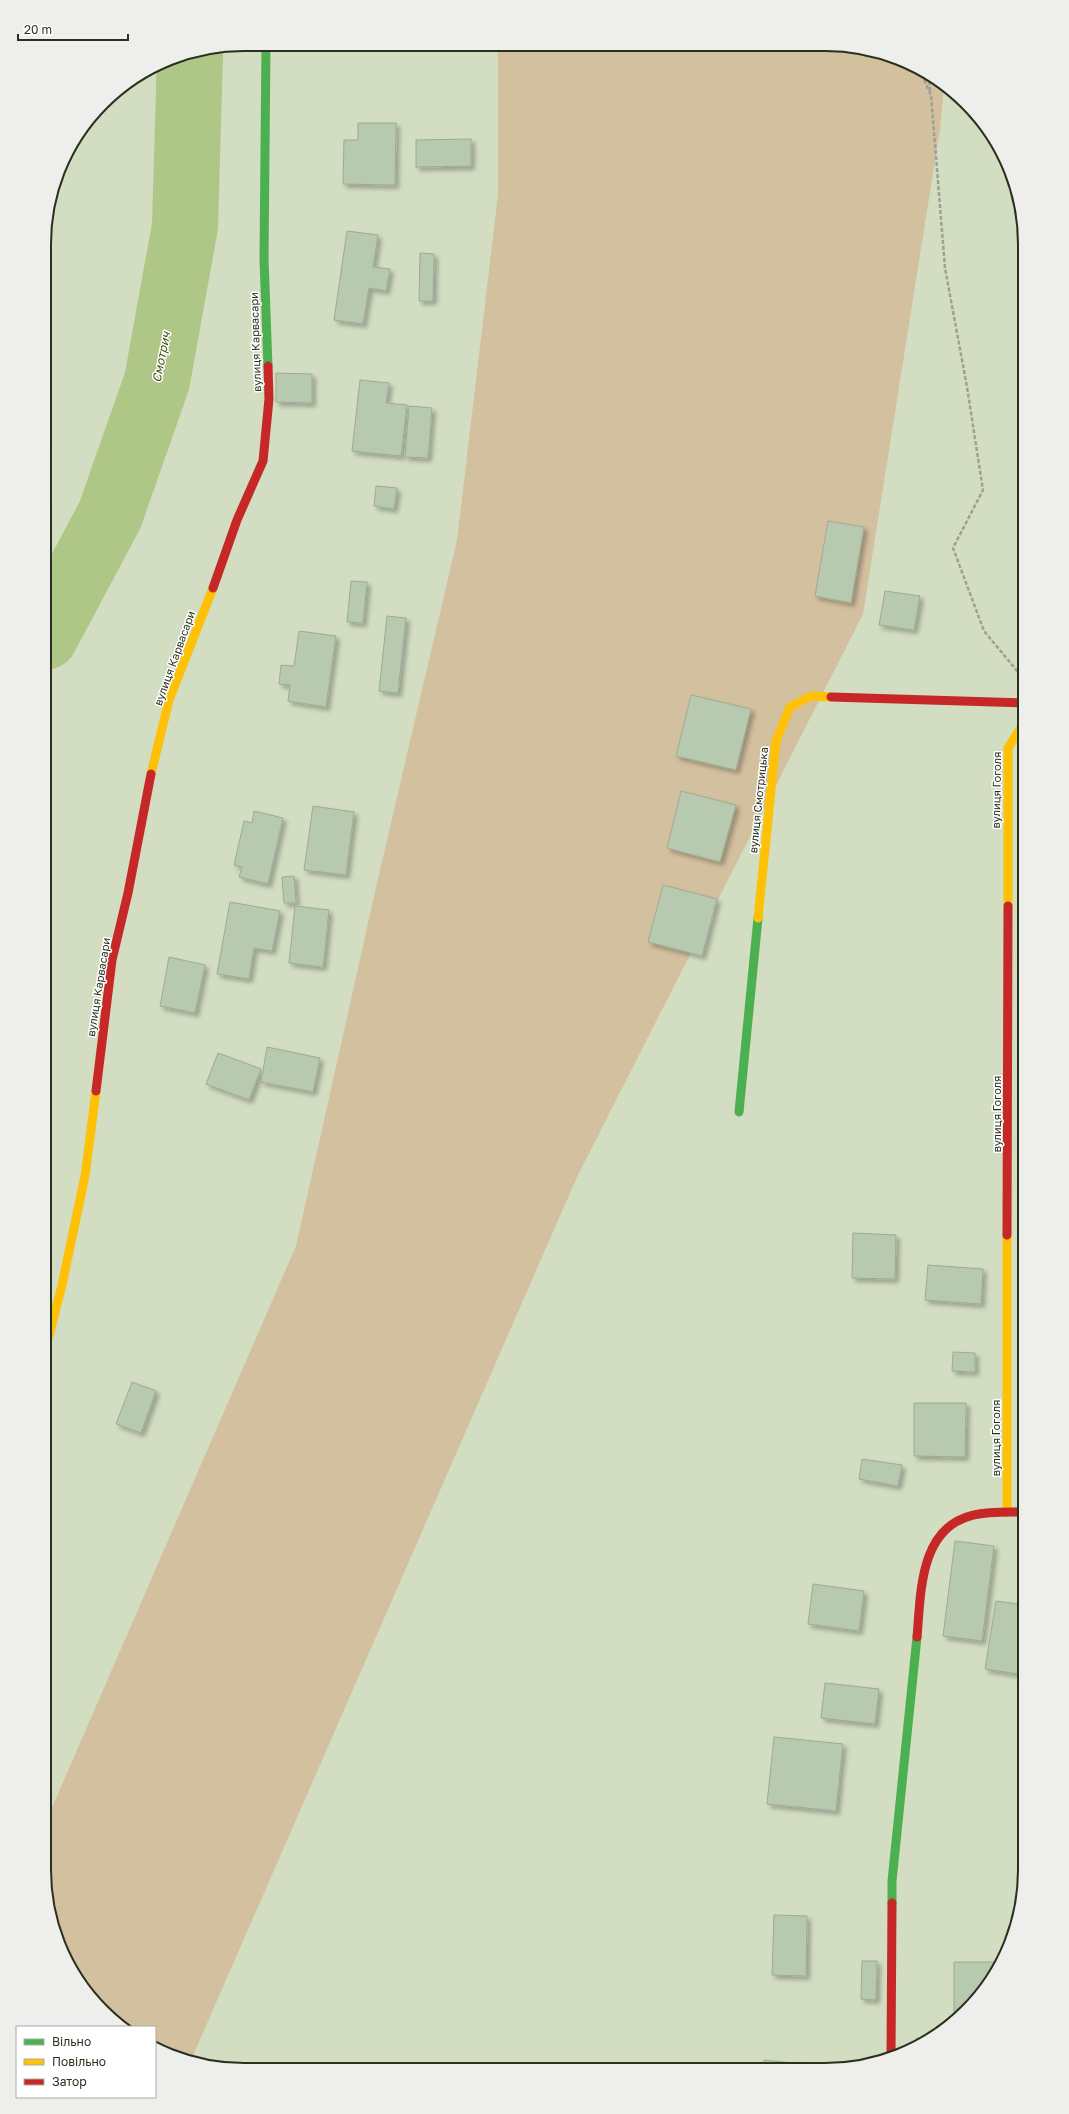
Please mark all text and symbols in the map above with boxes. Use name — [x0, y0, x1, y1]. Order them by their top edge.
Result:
scale bar — [18, 16, 128, 42]
text: 20 m — [24, 22, 52, 37]
street label: вулиця Карвасари — [247, 292, 263, 392]
water label: Смотрич — [149, 329, 173, 384]
street label: вулиця Карвасари — [151, 609, 197, 707]
street label: вулиця Смотрицька — [746, 746, 770, 854]
street label: вулиця Гоголя — [989, 752, 1003, 828]
street label: вулиця Карвасари — [84, 937, 112, 1037]
street label: вулиця Гоголя — [990, 1076, 1003, 1152]
street label: вулиця Гоголя — [989, 1400, 1002, 1476]
legend — [16, 2026, 156, 2098]
text: Вільно — [52, 2034, 91, 2049]
text: Повільно — [52, 2054, 106, 2069]
text: Затор — [52, 2074, 87, 2089]

